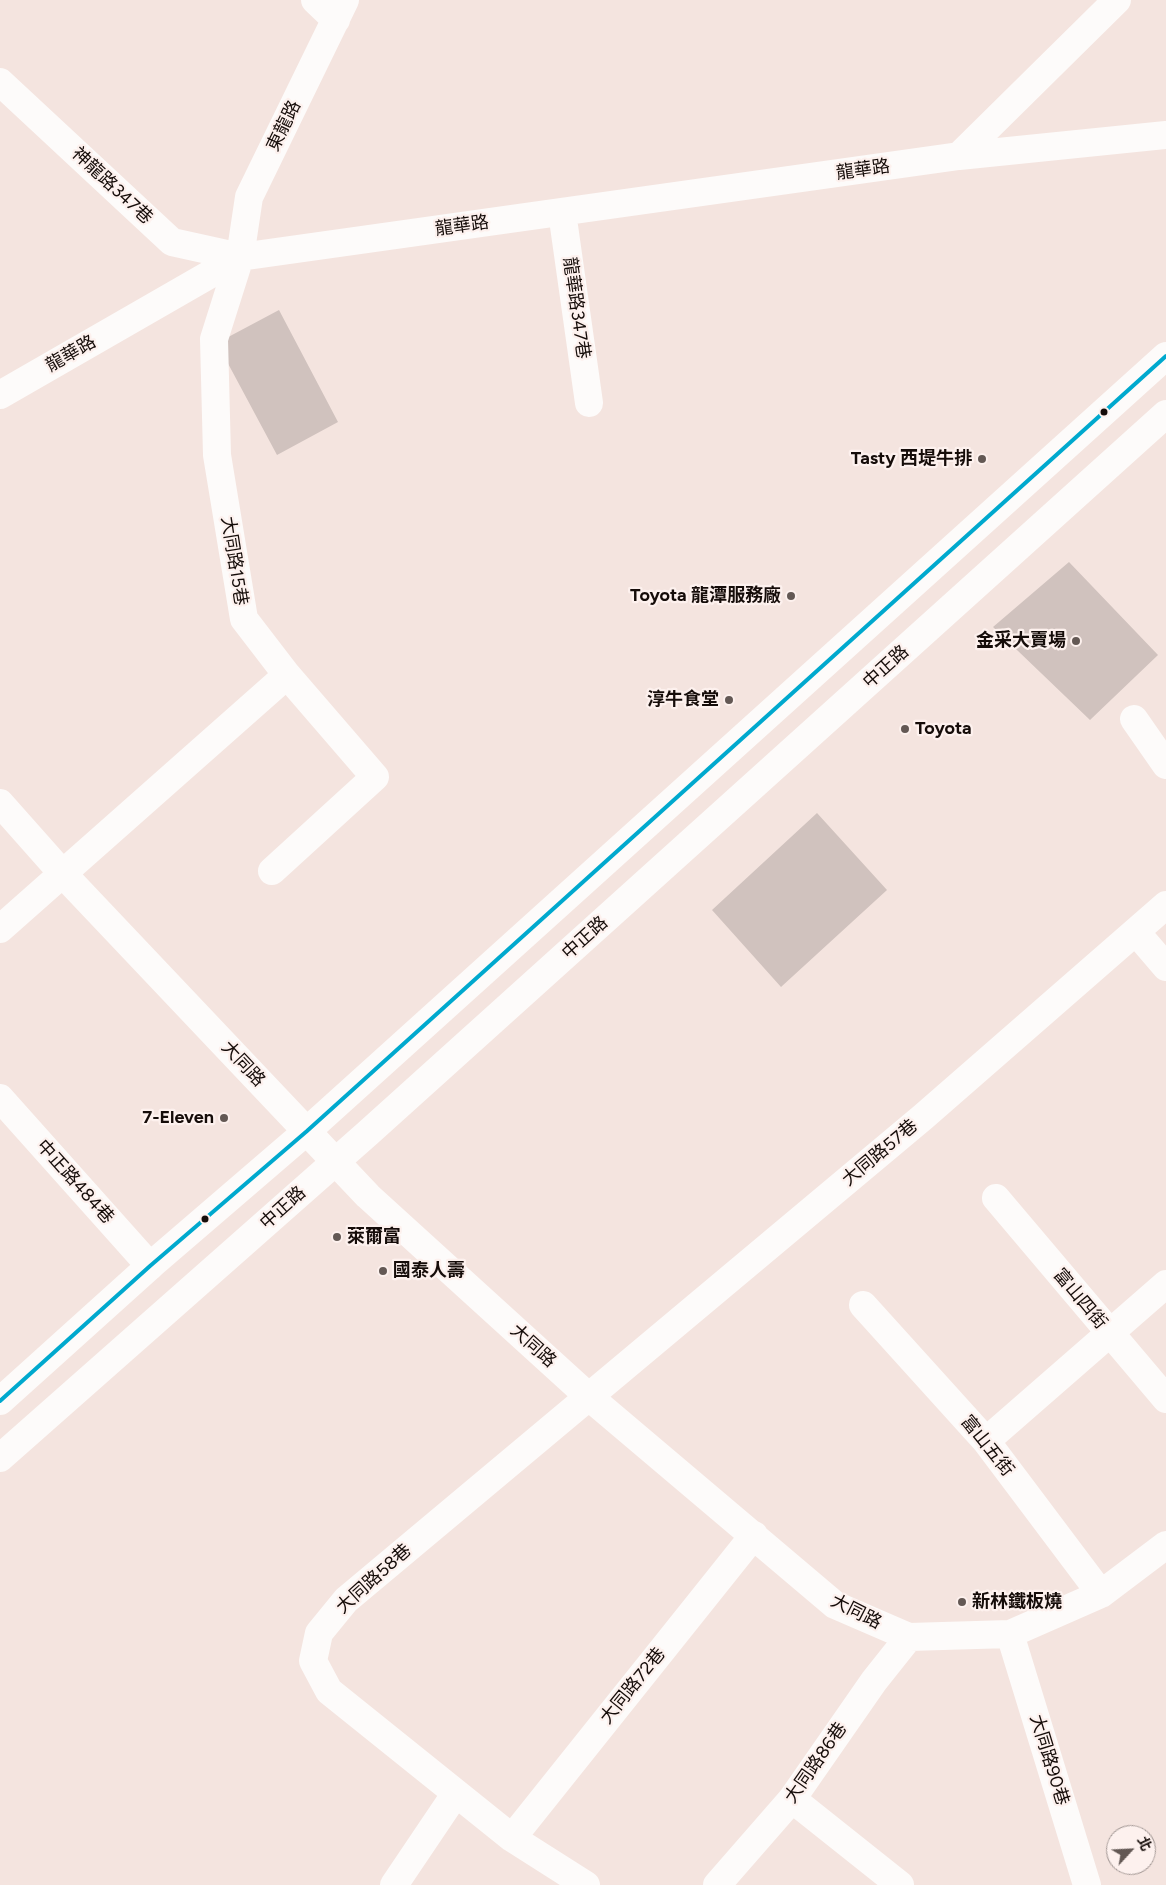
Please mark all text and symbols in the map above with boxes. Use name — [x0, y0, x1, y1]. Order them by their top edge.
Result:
street label: 東龍路 — [262, 97, 306, 155]
street label: 神龍路347巷 — [67, 143, 157, 229]
street label: 龍華路 — [835, 156, 891, 184]
street label: 龍華路 — [434, 212, 490, 240]
street label: 龍華路347巷 — [558, 256, 594, 360]
street label: 龍華路 — [42, 331, 100, 377]
unlabelled marker — [1099, 407, 1109, 417]
place label: Tasty 西堤牛排 — [851, 448, 972, 470]
marker: Tasty 西堤牛排 — [976, 453, 988, 465]
street label: 大同路15巷 — [216, 515, 252, 607]
place label: Toyota 龍潭服務廠 — [630, 585, 781, 607]
marker: Toyota 龍潭服務廠 — [785, 590, 797, 602]
place label: 金采大賣場 — [976, 630, 1066, 652]
marker: 金采大賣場 — [1070, 635, 1082, 647]
street label: 中正路 — [859, 641, 913, 693]
place label: 淳牛食堂 — [647, 689, 719, 711]
marker: 淳牛食堂 — [723, 694, 735, 706]
place label: Toyota — [915, 718, 972, 740]
marker: Toyota — [899, 723, 911, 735]
street label: 中正路 — [558, 912, 612, 964]
street label: 大同路 — [217, 1037, 269, 1091]
place label: 7-Eleven — [142, 1107, 214, 1129]
marker: 7-Eleven — [218, 1112, 230, 1124]
street label: 大同路57巷 — [838, 1115, 922, 1191]
street label: 中正路484巷 — [32, 1136, 118, 1228]
street label: 中正路 — [256, 1182, 310, 1234]
unlabelled marker — [200, 1214, 210, 1224]
place label: 萊爾富 — [347, 1226, 401, 1248]
marker: 萊爾富 — [331, 1231, 343, 1243]
place label: 國泰人壽 — [393, 1260, 465, 1282]
street label: 富山四街 — [1049, 1264, 1111, 1334]
marker: 國泰人壽 — [377, 1265, 389, 1277]
street label: 大同路 — [506, 1320, 560, 1372]
street label: 富山五街 — [956, 1411, 1018, 1481]
street label: 大同路58巷 — [332, 1540, 416, 1618]
street label: 大同路 — [827, 1590, 885, 1634]
place label: 新林鐵板燒 — [972, 1591, 1062, 1613]
marker: 新林鐵板燒 — [956, 1596, 968, 1608]
street label: 大同路72巷 — [596, 1644, 670, 1728]
street label: 大同路90巷 — [1025, 1712, 1073, 1808]
street label: 大同路86巷 — [780, 1719, 852, 1807]
north arrow — [1106, 1825, 1156, 1875]
text: 北 — [1133, 1834, 1155, 1854]

